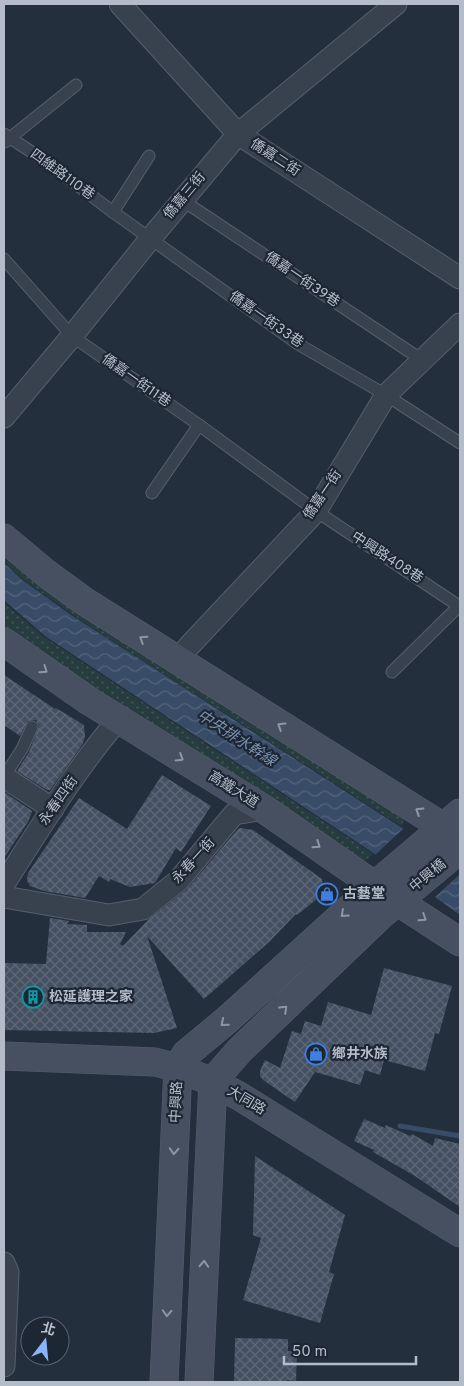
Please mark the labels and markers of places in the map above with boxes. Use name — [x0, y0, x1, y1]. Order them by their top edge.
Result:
shop icon: 古藝堂 — [315, 882, 339, 906]
place label: 古藝堂 — [343, 886, 385, 903]
building icon: 松延護理之家 — [21, 985, 45, 1009]
place label: 松延護理之家 — [49, 988, 133, 1006]
shop icon: 鄉井水族 — [304, 1042, 328, 1066]
place label: 鄉井水族 — [332, 1045, 388, 1063]

